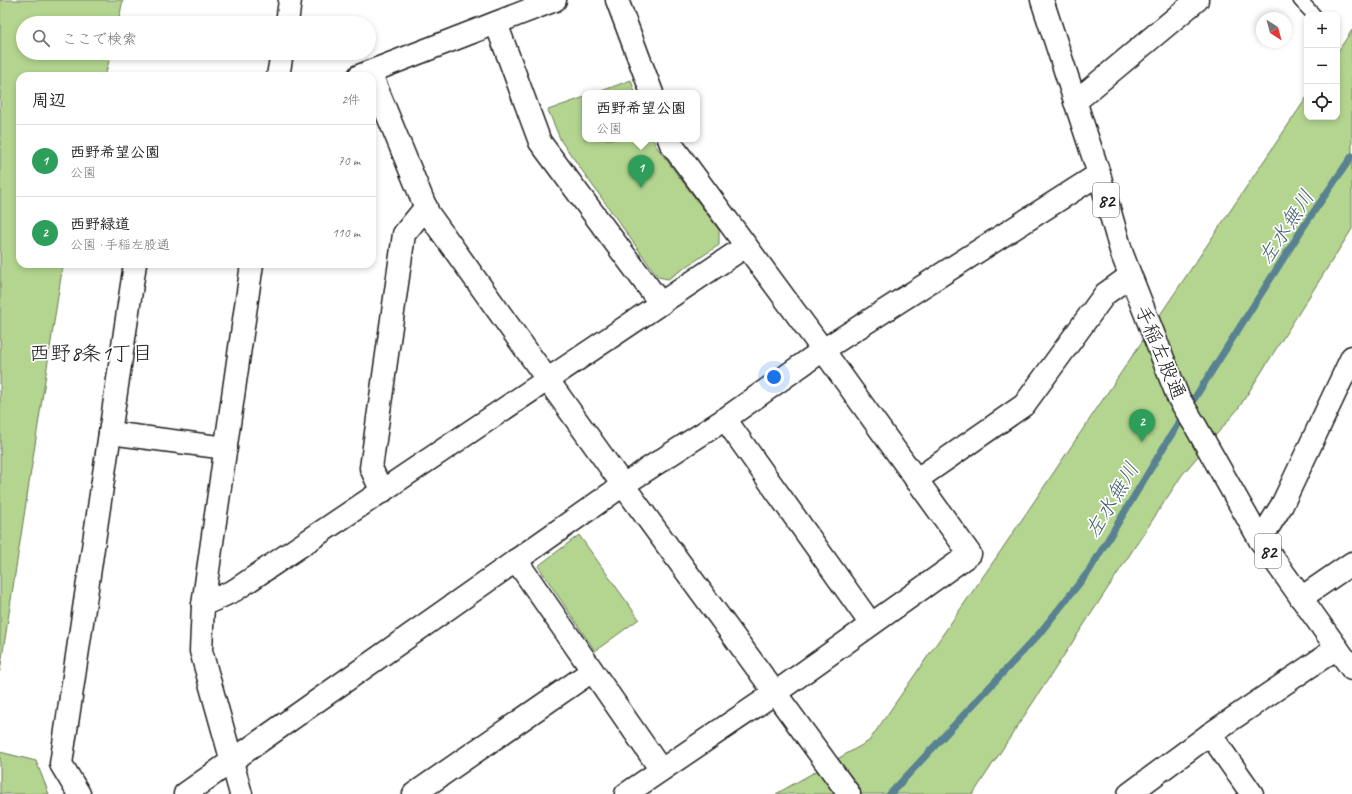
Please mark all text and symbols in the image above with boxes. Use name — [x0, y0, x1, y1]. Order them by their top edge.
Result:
north arrow — [1256, 12, 1292, 48]
map controls — [1304, 12, 1340, 120]
button: + — [1304, 12, 1340, 48]
search box — [16, 16, 376, 60]
icon: search — [30, 27, 52, 49]
text: ここで検索 — [62, 30, 137, 49]
button: − — [1304, 48, 1340, 84]
button: locate — [1304, 84, 1340, 120]
text: 周辺 — [32, 90, 66, 111]
popup — [582, 90, 700, 142]
text: 2件 — [341, 92, 360, 108]
text: 西野希望公園 — [596, 99, 686, 118]
text: 公園 — [596, 121, 622, 137]
text: 西野希望公園 — [70, 143, 160, 162]
text: 1 — [42, 153, 48, 169]
text: 70 m — [338, 153, 360, 169]
pin: 1 — [628, 155, 654, 188]
text: 公園 — [70, 165, 96, 181]
road number: 82 — [1093, 183, 1119, 217]
water label: 左水無川 — [1252, 185, 1320, 269]
text: 西野緑道 — [70, 215, 130, 234]
text: 2 — [42, 225, 48, 241]
text: 110 m — [332, 225, 360, 241]
text: 公園 · 手稲左股通 — [70, 237, 170, 253]
street label: 手稲左股通 — [1129, 301, 1192, 403]
district label: 西野8条1丁目 — [29, 340, 153, 366]
your location — [764, 367, 784, 387]
pin: 2 — [1129, 409, 1155, 442]
water label: 左水無川 — [1079, 457, 1145, 543]
road number: 82 — [1255, 534, 1281, 568]

